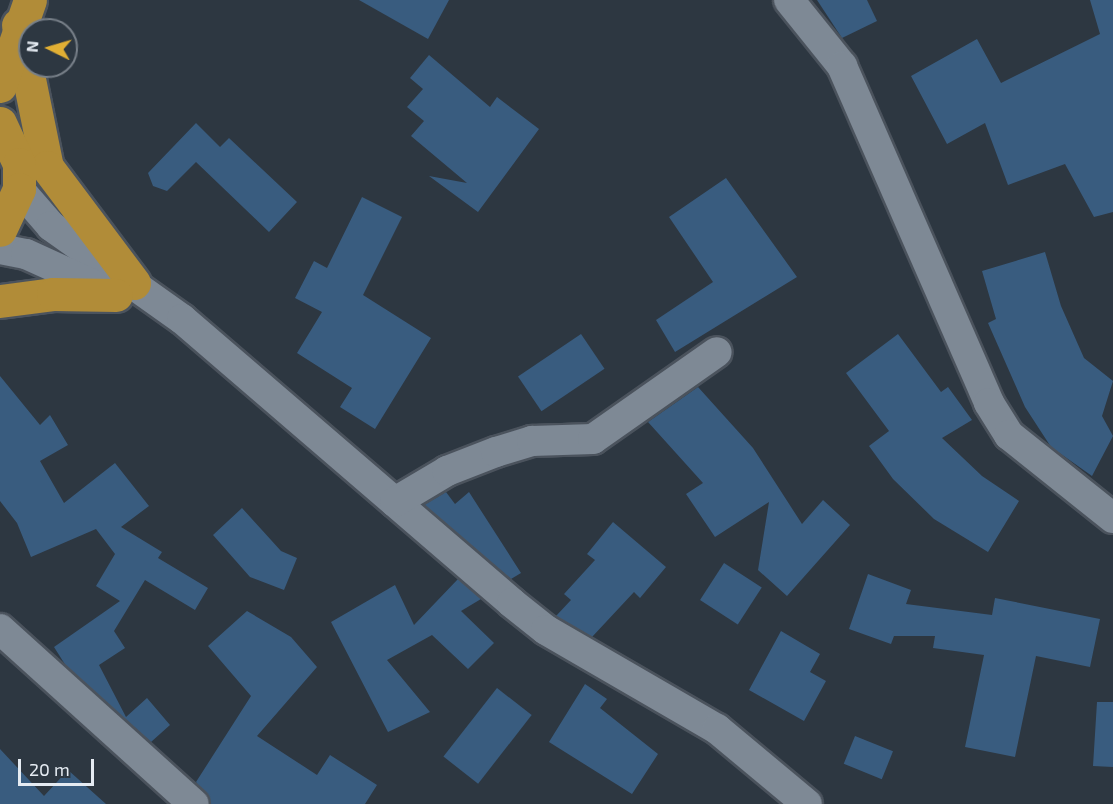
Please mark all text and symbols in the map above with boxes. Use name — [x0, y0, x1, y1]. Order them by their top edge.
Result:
north arrow — [18, 18, 78, 78]
text: N — [22, 40, 42, 53]
scale bar — [21, 747, 98, 785]
text: 20 m — [29, 758, 70, 780]

